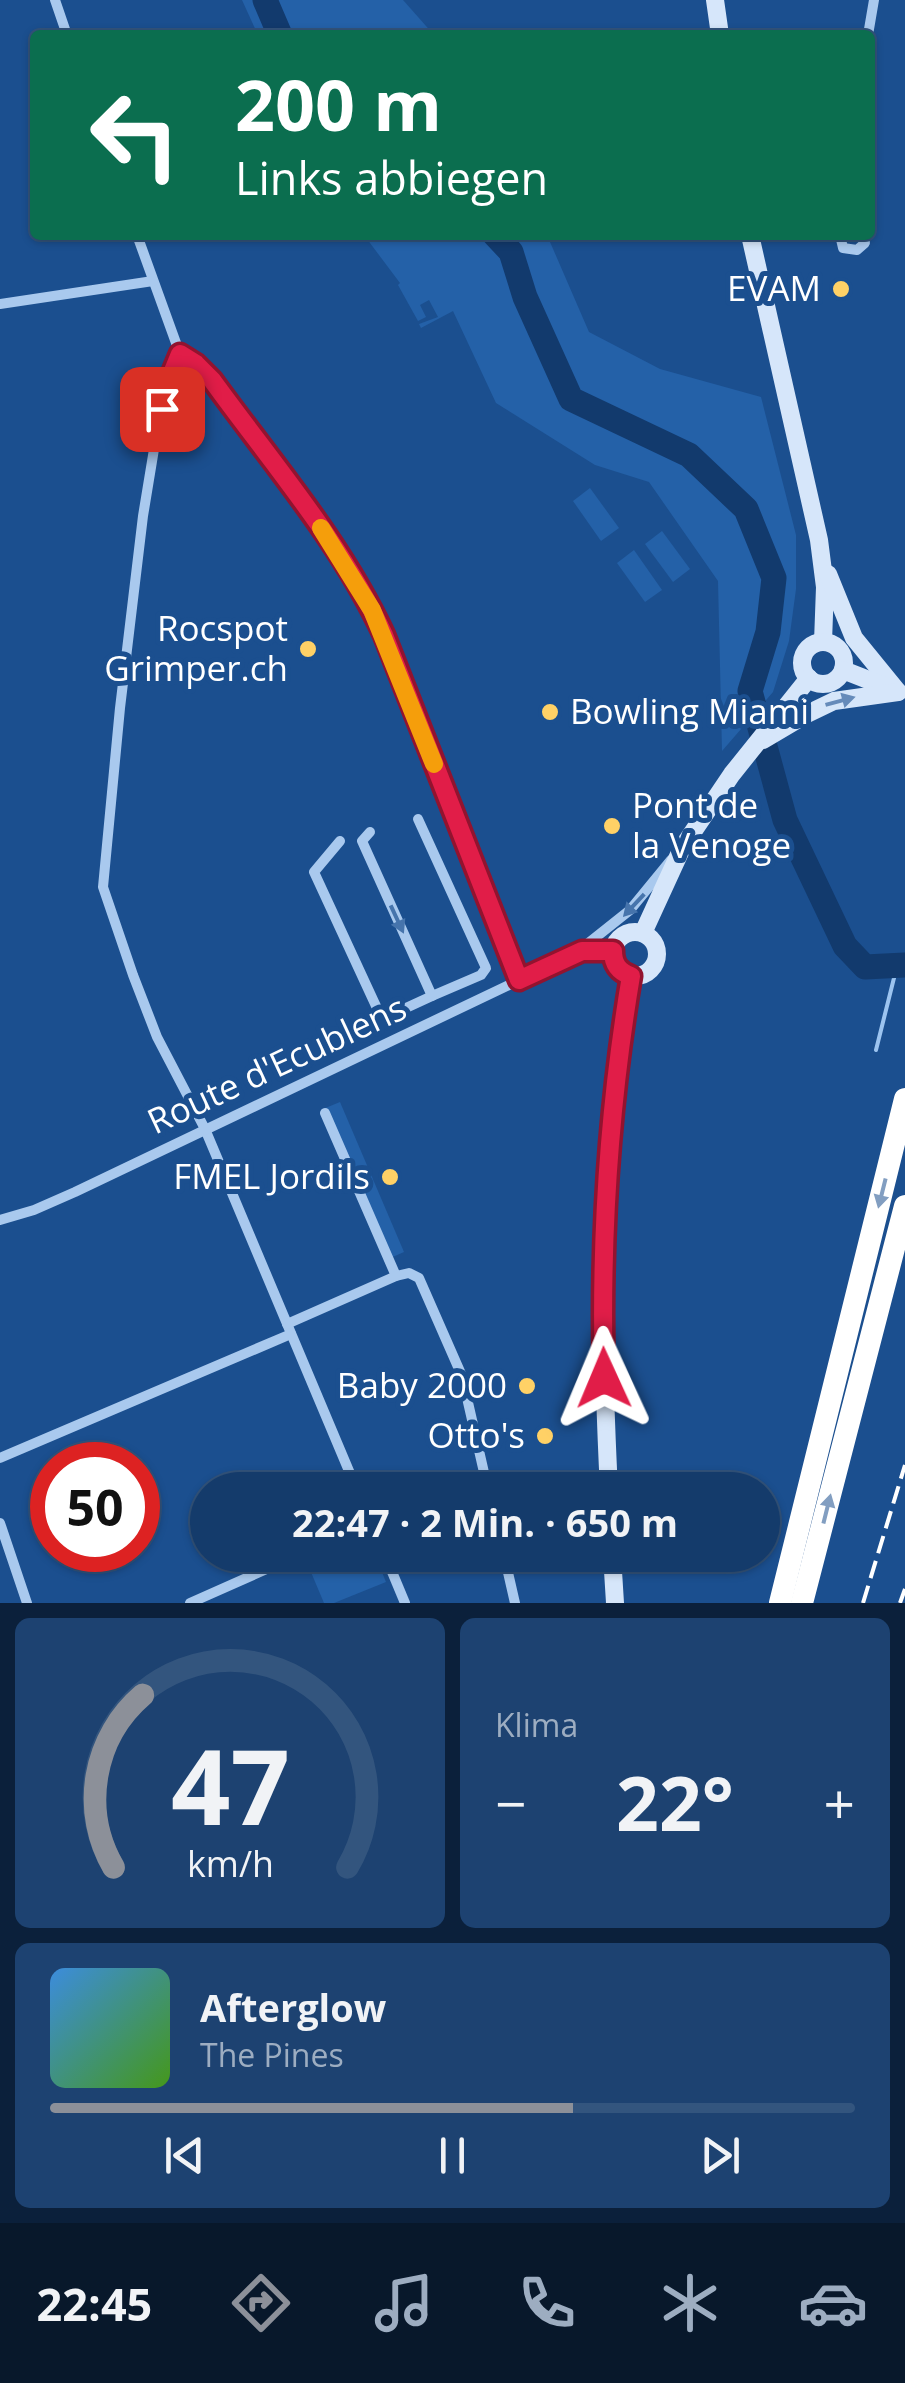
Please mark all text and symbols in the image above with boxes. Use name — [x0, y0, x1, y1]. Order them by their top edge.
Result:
text: 200 m — [235, 56, 442, 152]
icon: left — [70, 70, 200, 200]
text: Links abbiegen — [235, 147, 548, 208]
place label: EVAM — [727, 264, 821, 311]
marker: EVAM — [830, 278, 852, 300]
pin — [120, 367, 205, 452]
icon: arrive — [135, 382, 190, 437]
place label: Rocspot Grimper.ch — [104, 604, 288, 691]
marker: Rocspot Grimper.ch — [297, 638, 319, 660]
place label: Bowling Miami — [570, 687, 809, 734]
one-way arrow — [825, 692, 856, 708]
marker: Bowling Miami — [539, 701, 561, 723]
place label: Pont de la Venoge — [632, 781, 791, 868]
marker: Pont de la Venoge — [601, 815, 623, 837]
one-way arrow — [623, 892, 645, 917]
one-way arrow — [389, 904, 405, 934]
street label: Route d'Ecublens — [139, 983, 413, 1144]
place label: FMEL Jordils — [173, 1152, 370, 1199]
marker: FMEL Jordils — [379, 1166, 401, 1188]
one-way arrow — [873, 1178, 889, 1209]
position arrow — [552, 1326, 656, 1430]
place label: Baby 2000 — [337, 1361, 507, 1408]
marker: Baby 2000 — [516, 1375, 538, 1397]
place label: Otto's — [427, 1411, 525, 1458]
marker: Otto's — [534, 1425, 556, 1447]
speed limit sign: 50 — [30, 1442, 160, 1572]
one-way arrow — [819, 1493, 835, 1524]
text: 22:47 · 2 Min. · 650 m — [292, 1496, 678, 1548]
text: Klima — [495, 1703, 578, 1746]
text: 47 — [171, 1714, 289, 1855]
text: 22° — [616, 1751, 734, 1853]
text: − — [495, 1765, 526, 1840]
text: + — [824, 1765, 855, 1840]
text: km/h — [187, 1839, 273, 1887]
text: Afterglow — [200, 1981, 386, 2033]
text: The Pines — [200, 2033, 344, 2076]
icon: previous — [157, 2128, 212, 2183]
icon: pause — [425, 2128, 480, 2183]
icon: next — [693, 2128, 748, 2183]
icon: directions — [226, 2268, 296, 2338]
icon: music — [369, 2268, 439, 2338]
icon: phone — [512, 2268, 582, 2338]
icon: climate — [655, 2268, 725, 2338]
icon: car — [798, 2268, 868, 2338]
text: 22:45 — [37, 2273, 152, 2334]

